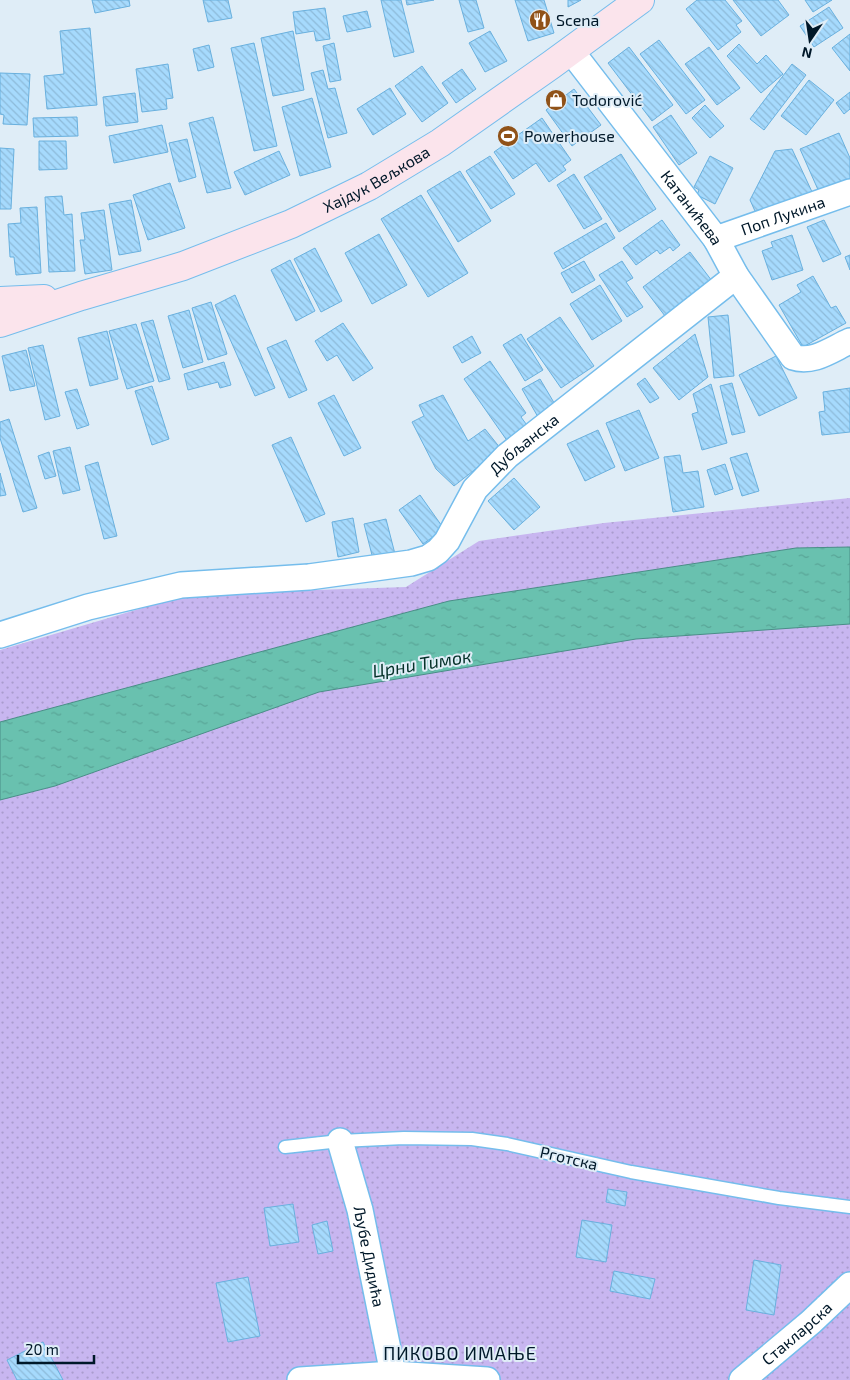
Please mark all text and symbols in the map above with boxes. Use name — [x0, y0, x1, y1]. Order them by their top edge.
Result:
restaurant icon: Scena — [528, 8, 552, 32]
place label: Scena — [556, 10, 599, 29]
north arrow — [785, 15, 835, 65]
text: N — [800, 44, 814, 63]
shop icon: Todorović — [544, 88, 568, 112]
place label: Todorović — [572, 90, 642, 109]
sports icon: Powerhouse — [496, 124, 520, 148]
place label: Powerhouse — [524, 126, 615, 145]
street label: Хајдук Вељкова — [320, 142, 433, 216]
street label: Катанићева — [657, 166, 727, 248]
street label: Поп Лукина — [738, 192, 827, 239]
street label: Дубљанска — [484, 409, 562, 478]
water label: Црни Тимок — [371, 644, 473, 682]
street label: Рготска — [538, 1142, 600, 1173]
street label: Љубе Дидића — [350, 1204, 389, 1308]
street label: Стакларска — [757, 1297, 836, 1369]
scale bar — [18, 1332, 94, 1364]
text: 20 m — [25, 1340, 59, 1358]
district label: ПИКОВО ИМАЊЕ — [383, 1342, 537, 1364]

